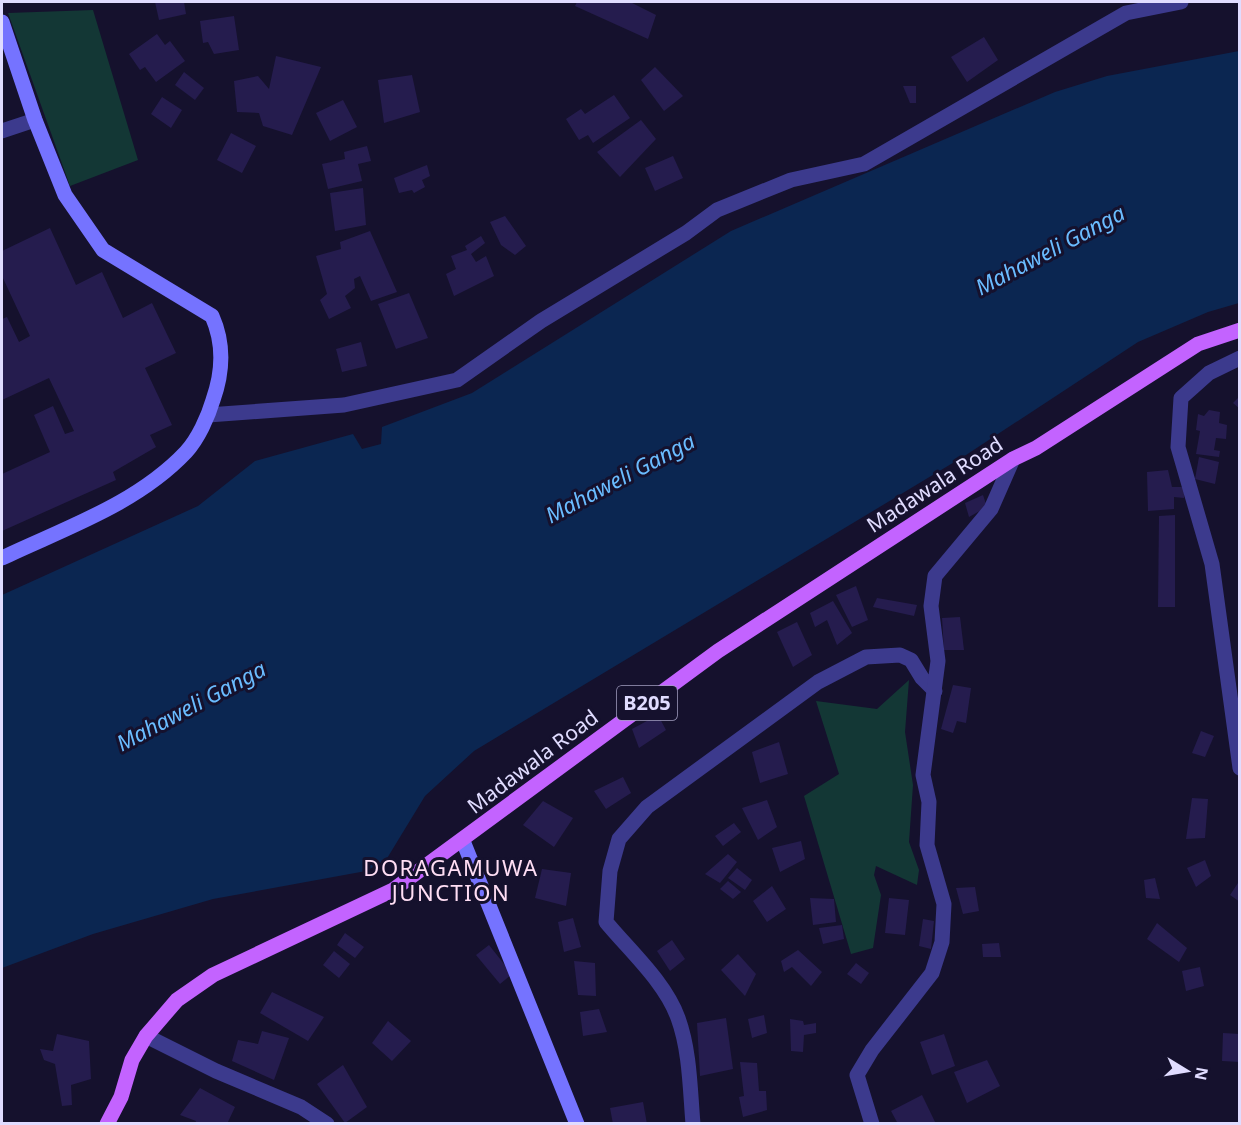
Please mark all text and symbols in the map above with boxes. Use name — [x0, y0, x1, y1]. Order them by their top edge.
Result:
water label: Mahaweli Ganga — [969, 197, 1130, 301]
water label: Mahaweli Ganga — [539, 425, 700, 529]
street label: Madawala Road — [861, 430, 1008, 539]
water label: Mahaweli Ganga — [110, 653, 271, 757]
road number: B205 — [617, 686, 677, 720]
street label: Madawala Road — [461, 703, 603, 820]
district label: DORAGAMUWA JUNCTION — [363, 852, 539, 907]
north arrow — [1157, 1041, 1217, 1101]
text: N — [1190, 1065, 1214, 1082]

